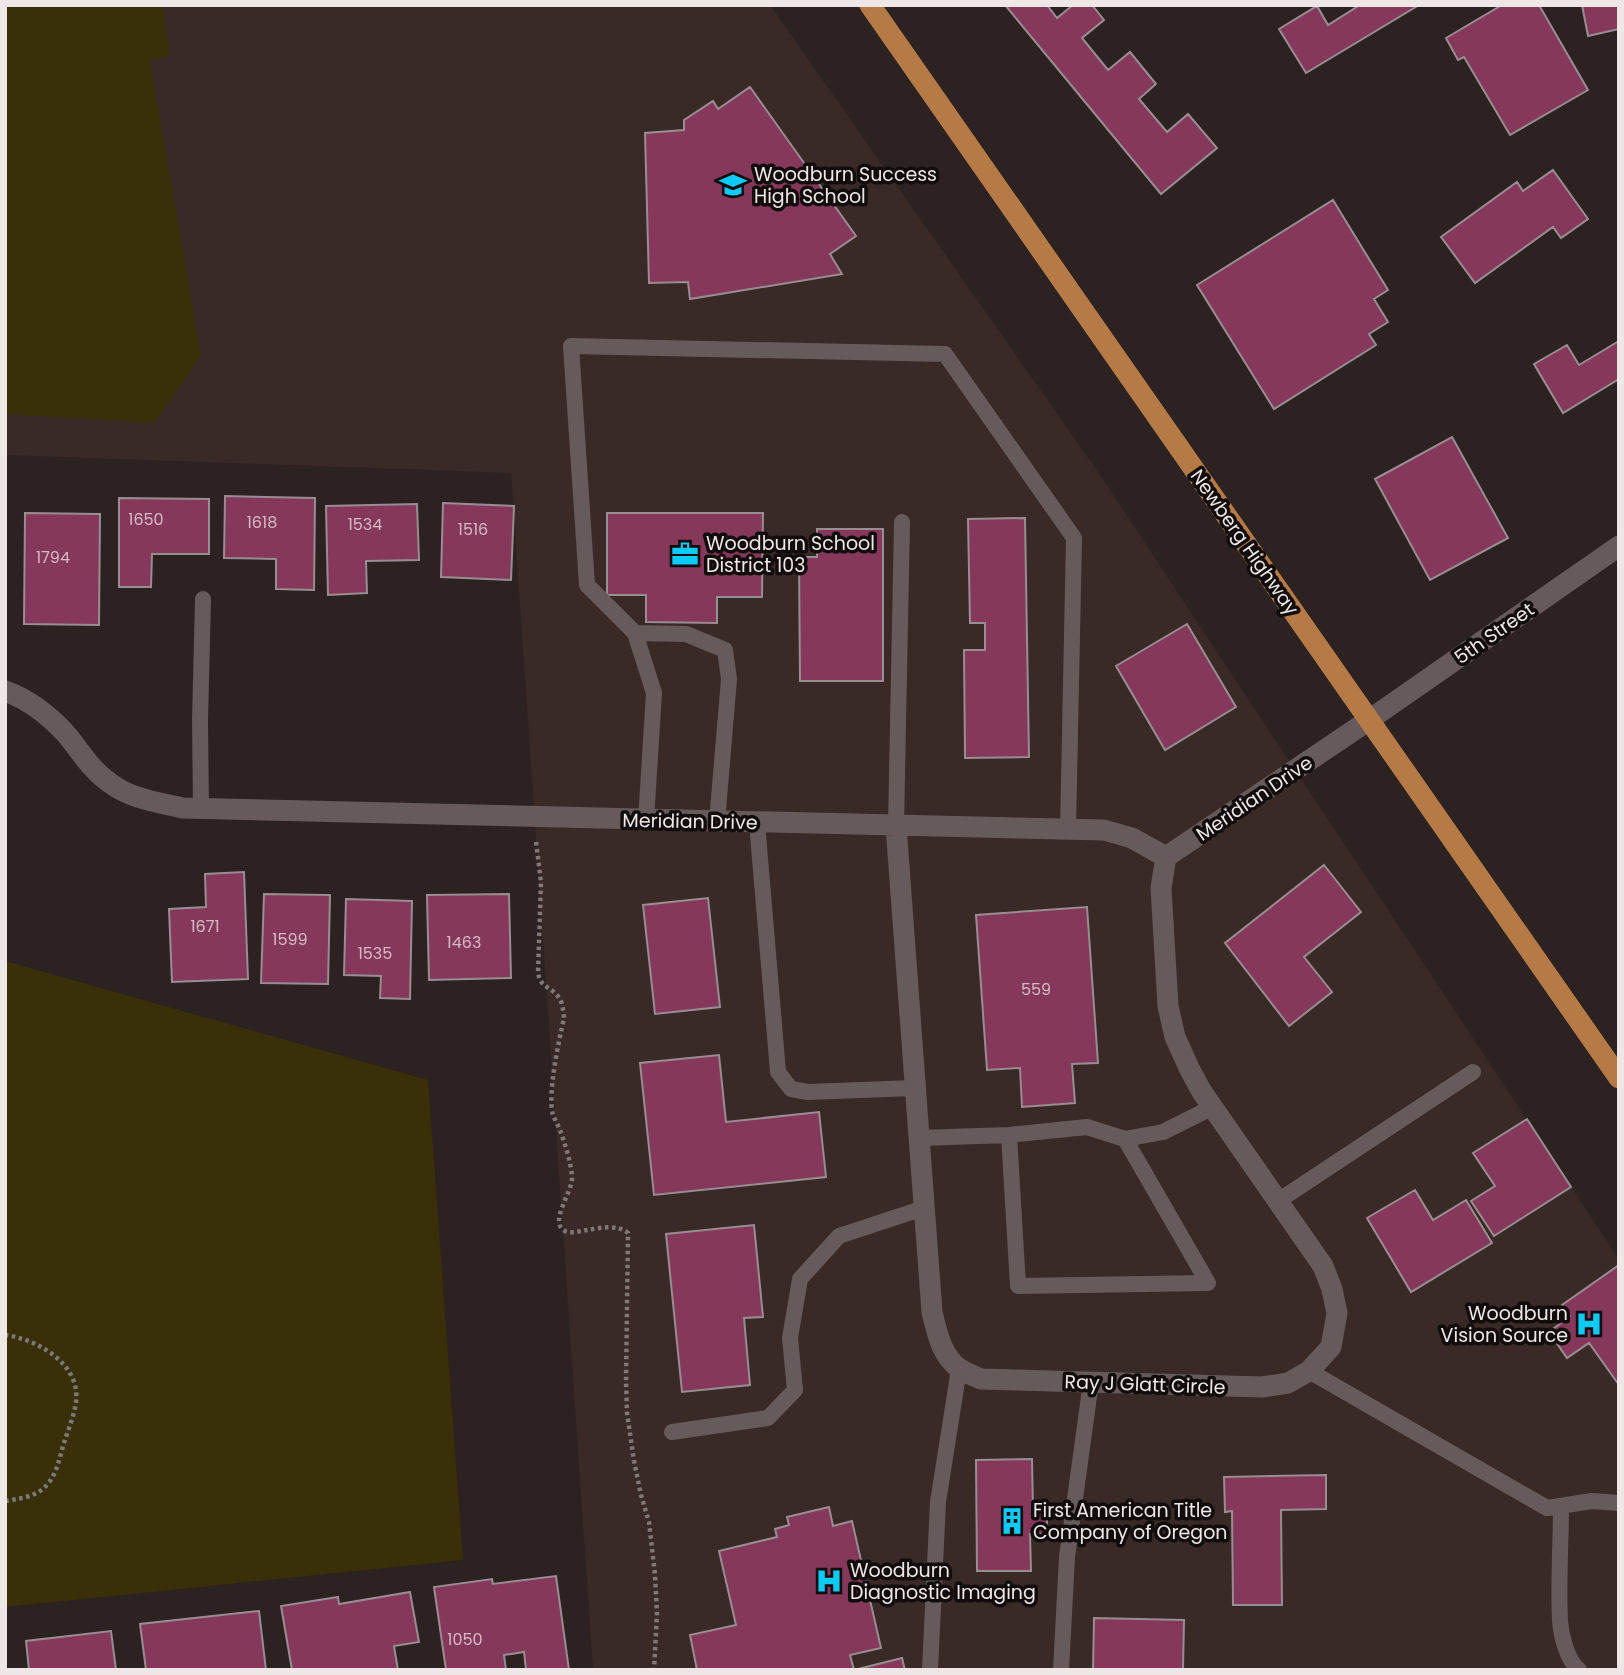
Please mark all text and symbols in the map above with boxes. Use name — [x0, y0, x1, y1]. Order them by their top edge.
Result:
place label: Woodburn Success High School — [754, 161, 937, 210]
school or university icon: Woodburn Success High School — [718, 170, 748, 200]
street label: Newberg Highway — [1184, 464, 1305, 621]
house number: 1650 — [128, 508, 164, 531]
house number: 1618 — [247, 511, 277, 534]
house number: 1534 — [348, 513, 382, 536]
house number: 1516 — [458, 518, 488, 541]
place label: Woodburn School District 103 — [706, 530, 875, 579]
office icon: Woodburn School District 103 — [670, 539, 700, 569]
house number: 1794 — [36, 546, 70, 569]
street label: 5th Street — [1449, 596, 1540, 671]
street label: Meridian Drive — [1191, 749, 1318, 847]
street label: Meridian Drive — [622, 807, 758, 836]
house number: 1671 — [190, 915, 220, 938]
house number: 1599 — [272, 928, 308, 951]
house number: 1463 — [447, 931, 481, 954]
house number: 1535 — [358, 942, 392, 965]
house number: 559 — [1021, 978, 1051, 1001]
place label: Woodburn Vision Source — [1441, 1300, 1568, 1349]
hospital icon: Woodburn Vision Source — [1574, 1309, 1604, 1339]
street label: Ray J Glatt Circle — [1064, 1368, 1226, 1401]
place label: First American Title Company of Oregon — [1033, 1497, 1227, 1546]
building icon: First American Title Company of Oregon — [997, 1506, 1027, 1536]
place label: Woodburn Diagnostic Imaging — [850, 1557, 1036, 1606]
hospital icon: Woodburn Diagnostic Imaging — [814, 1566, 844, 1596]
house number: 1050 — [447, 1628, 483, 1651]

